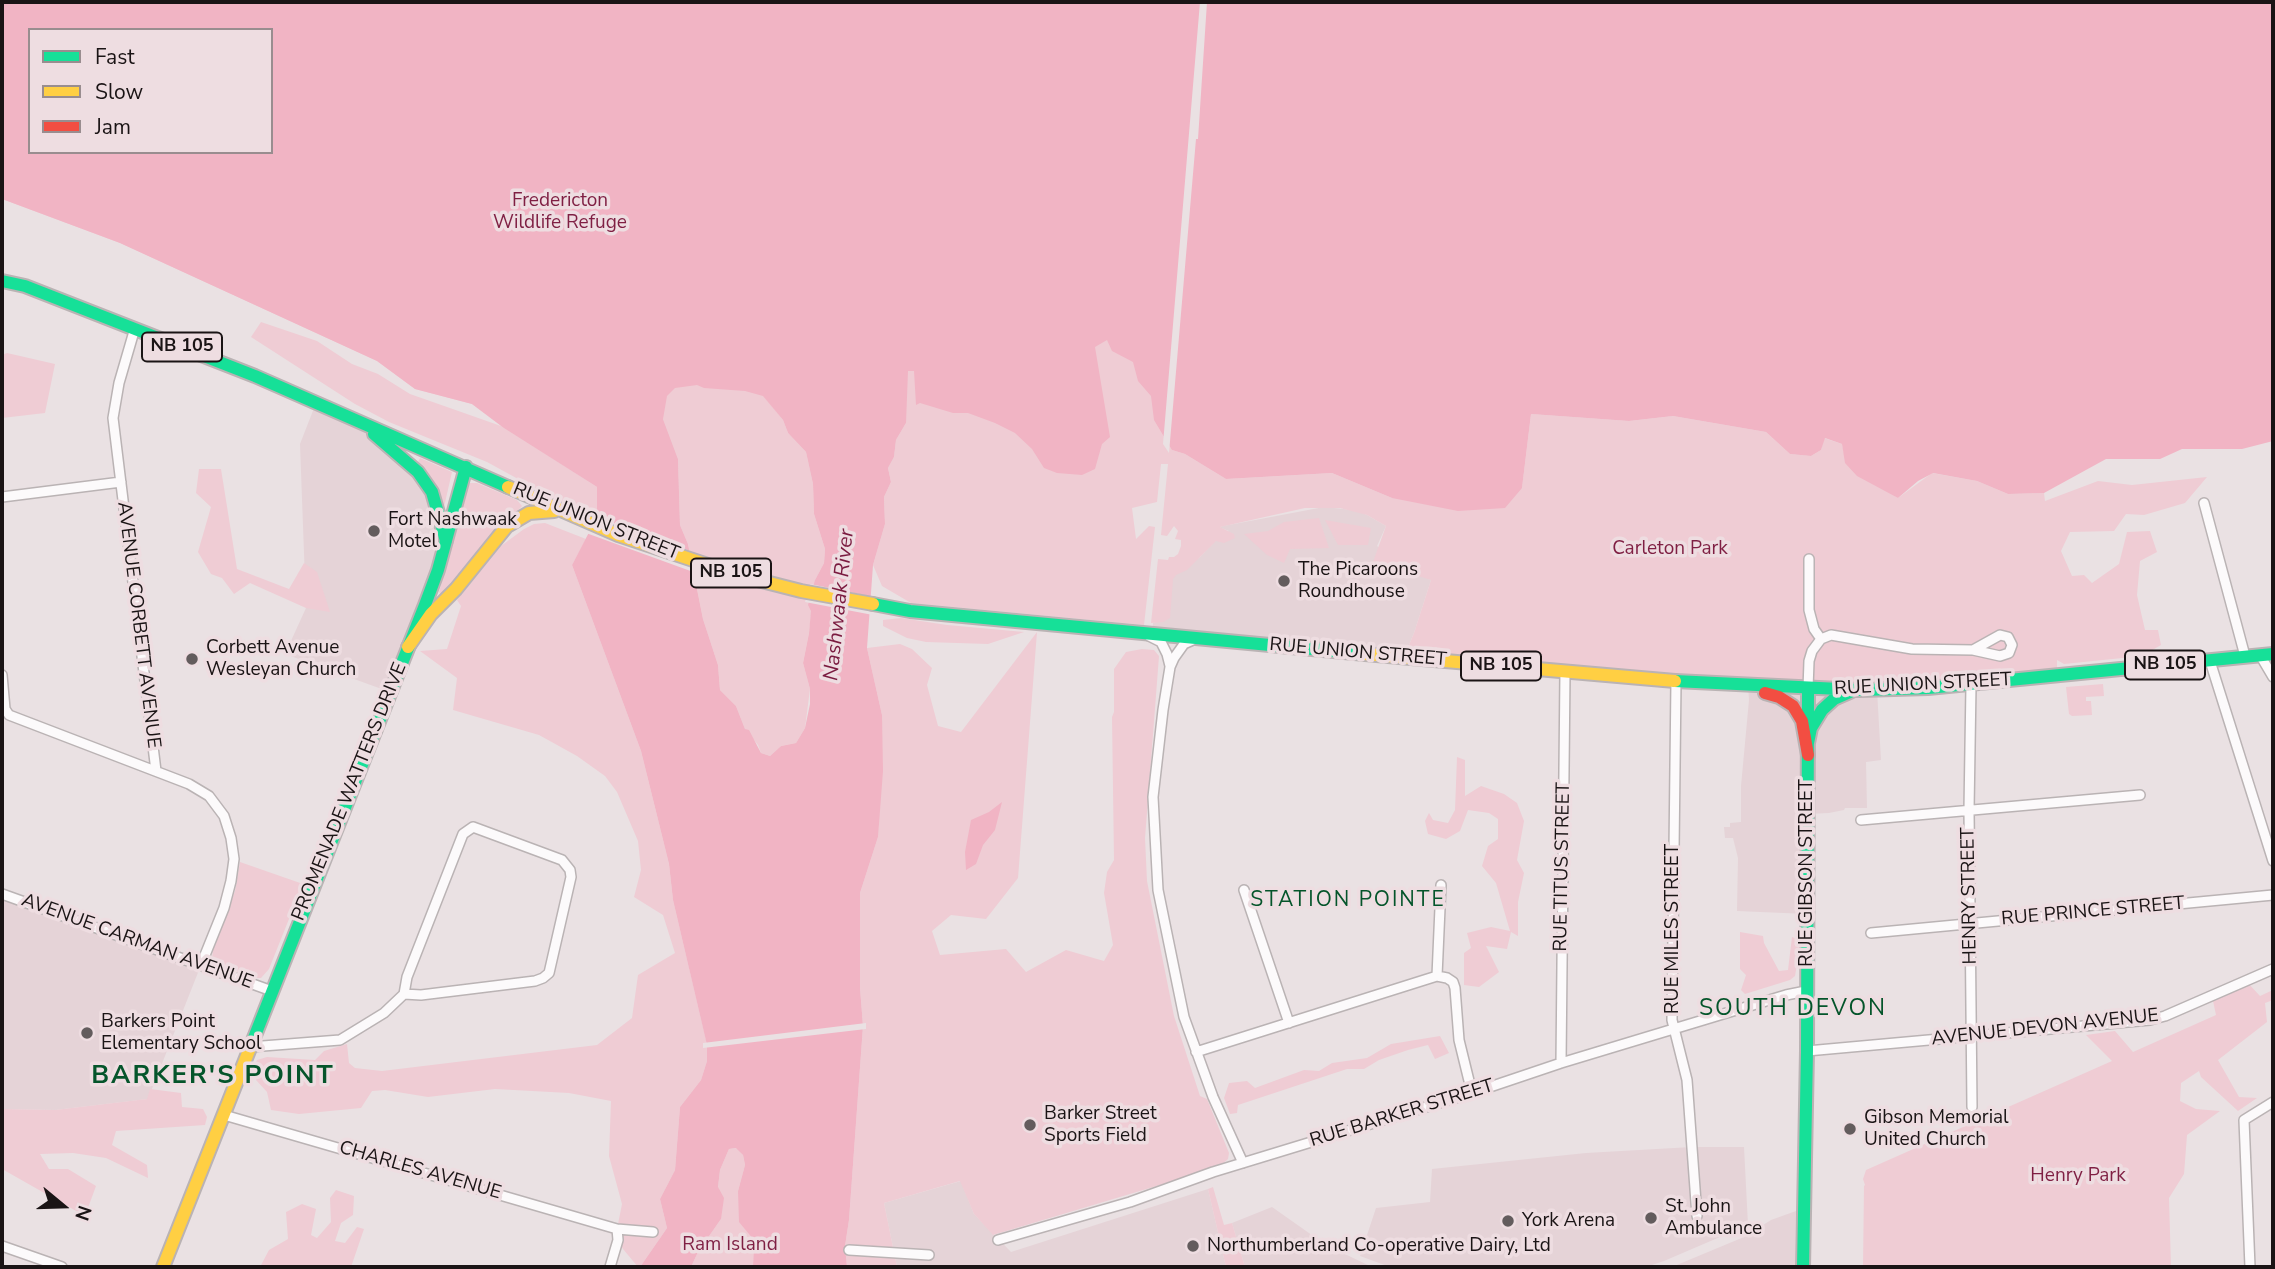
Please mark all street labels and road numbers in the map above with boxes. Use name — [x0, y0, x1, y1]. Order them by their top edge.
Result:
road number: NB 105 — [142, 332, 222, 362]
street label: RUE UNION STREET — [509, 478, 683, 566]
street label: AVENUE CORBETT AVENUE — [112, 500, 164, 750]
road number: NB 105 — [691, 558, 771, 588]
street label: RUE UNION STREET — [1269, 634, 1447, 672]
road number: NB 105 — [2125, 650, 2205, 680]
road number: NB 105 — [1461, 652, 1541, 680]
street label: PROMENADE WATTERS DRIVE — [288, 660, 412, 924]
street label: RUE UNION STREET — [1834, 669, 2012, 701]
street label: RUE GIBSON STREET — [1796, 779, 1818, 967]
street label: RUE TITUS STREET — [1550, 782, 1576, 952]
street label: HENRY STREET — [1957, 827, 1983, 965]
street label: RUE MILES STREET — [1662, 844, 1684, 1014]
street label: AVENUE CARMAN AVENUE — [18, 889, 256, 995]
street label: RUE PRINCE STREET — [2000, 893, 2186, 931]
street label: AVENUE DEVON AVENUE — [1930, 1005, 2160, 1051]
street label: RUE BARKER STREET — [1307, 1075, 1497, 1153]
street label: CHARLES AVENUE — [336, 1137, 504, 1205]

